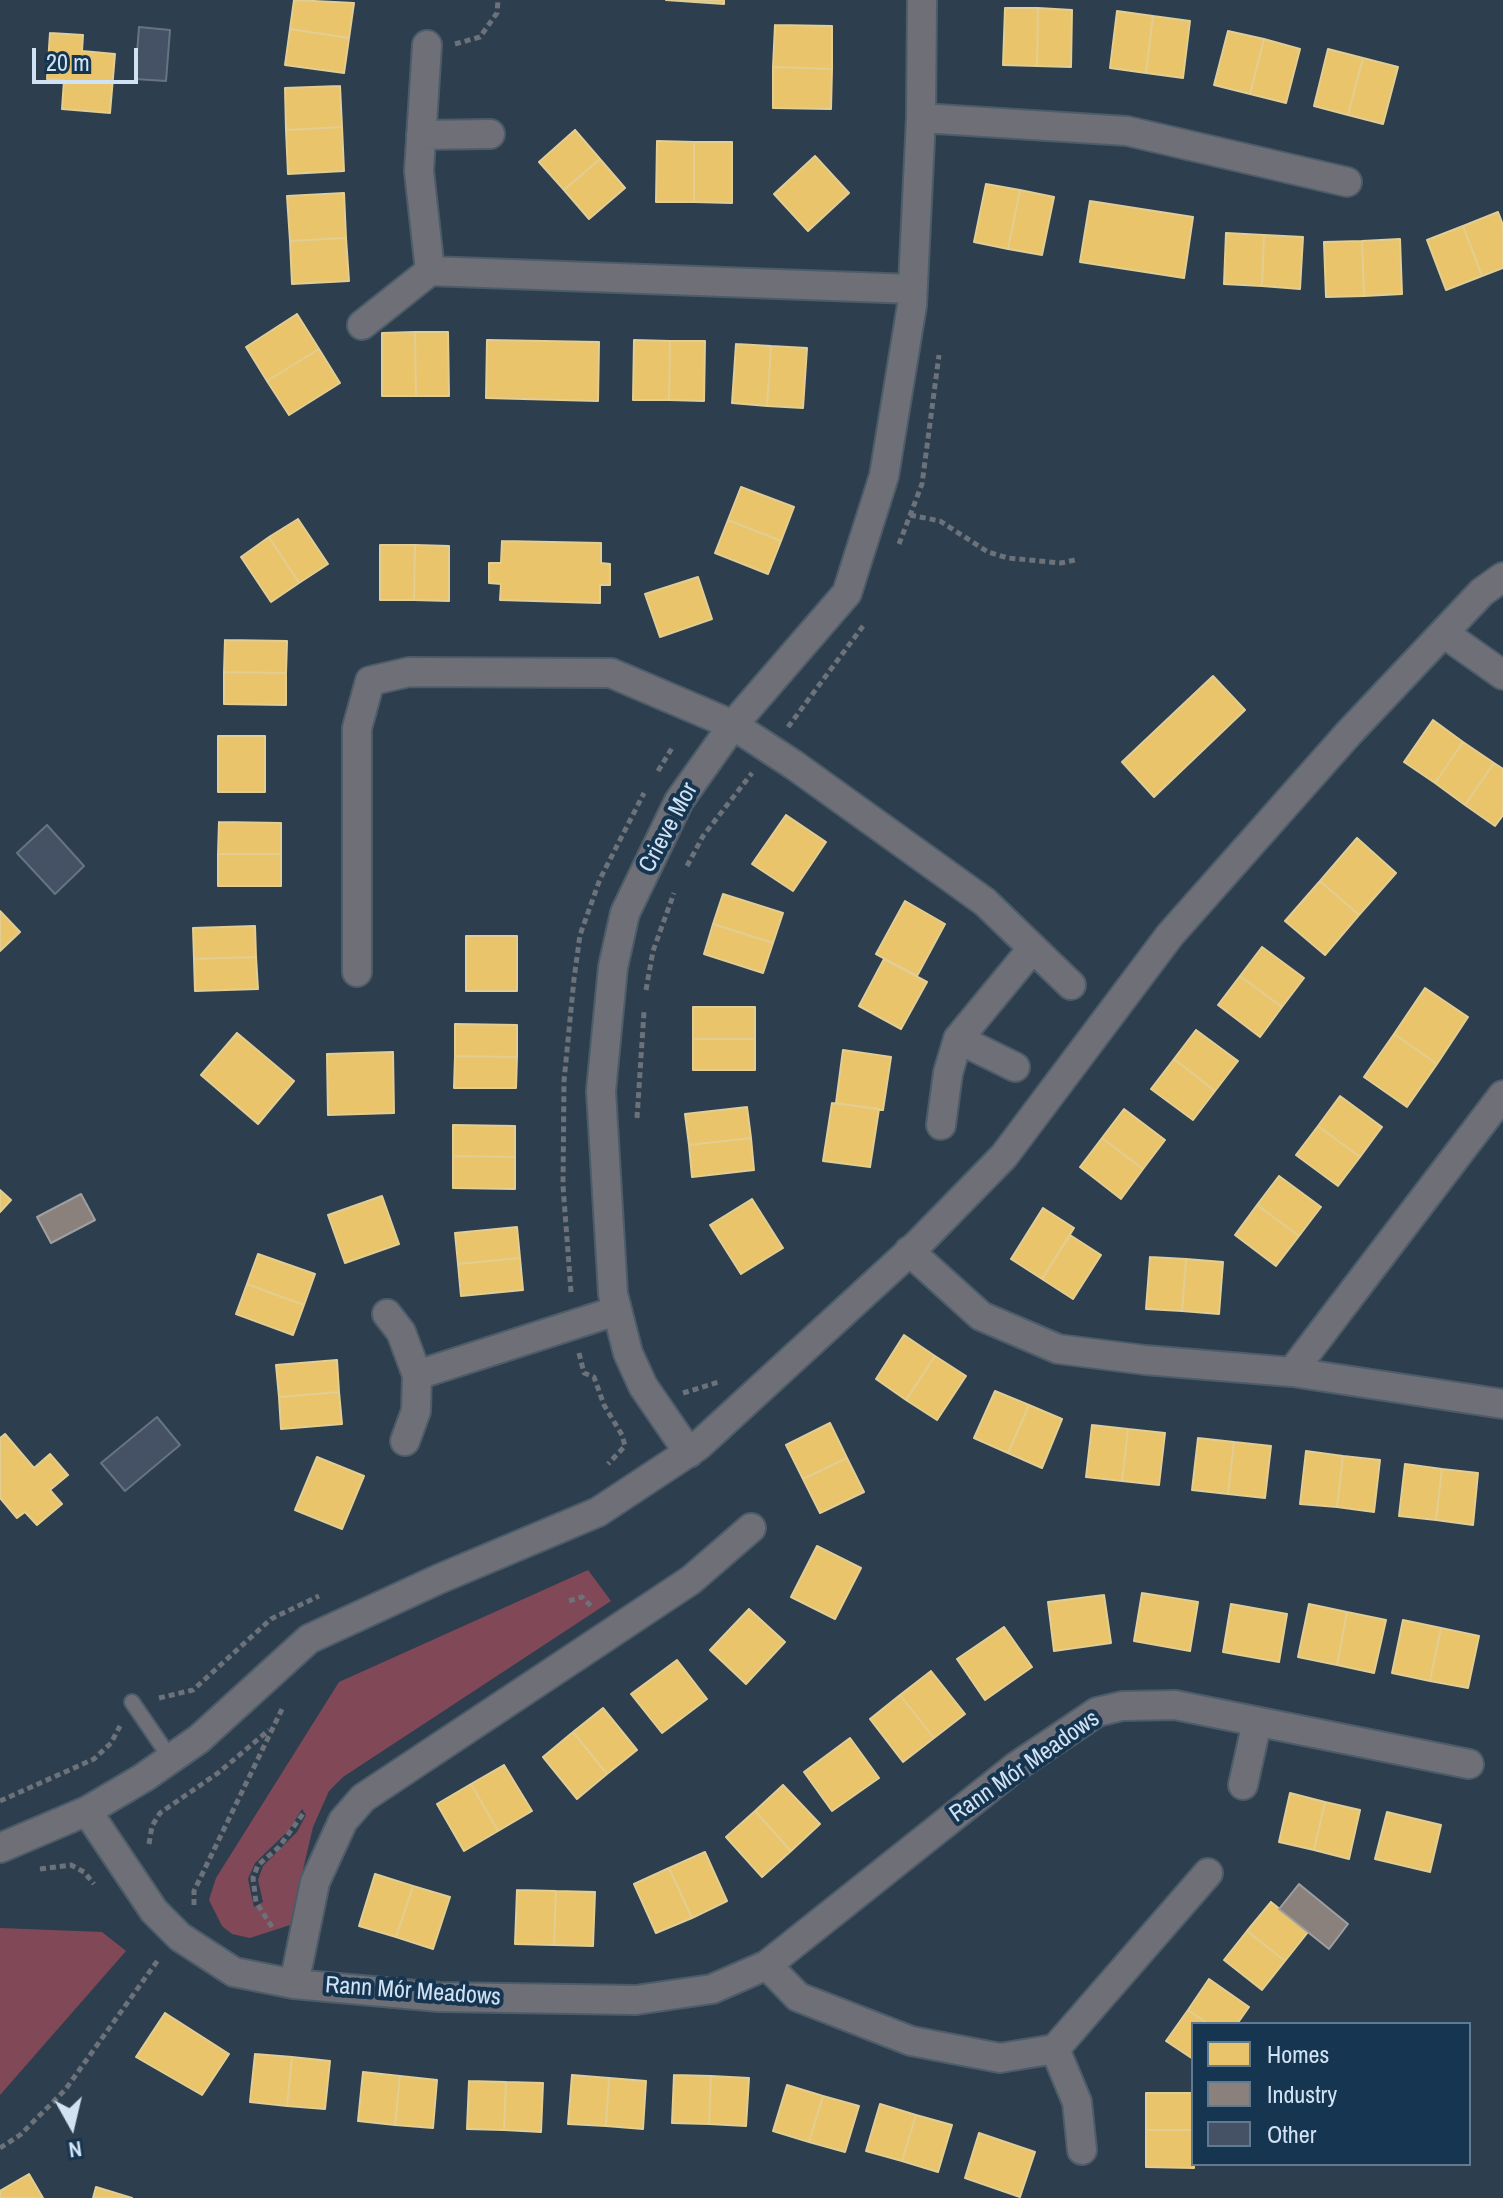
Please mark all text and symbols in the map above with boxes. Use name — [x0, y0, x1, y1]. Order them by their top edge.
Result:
scale bar — [36, 32, 142, 82]
text: 20 m — [46, 46, 90, 78]
street label: Crieve Mor — [633, 778, 705, 878]
street label: Rann Mór Meadows — [945, 1705, 1105, 1829]
street label: Rann Mór Meadows — [324, 1971, 502, 2013]
legend — [1191, 2022, 1471, 2166]
text: Homes — [1267, 2038, 1329, 2070]
text: Industry — [1267, 2078, 1337, 2110]
north arrow — [32, 2086, 112, 2166]
text: Other — [1267, 2118, 1316, 2150]
text: N — [67, 2134, 84, 2166]

